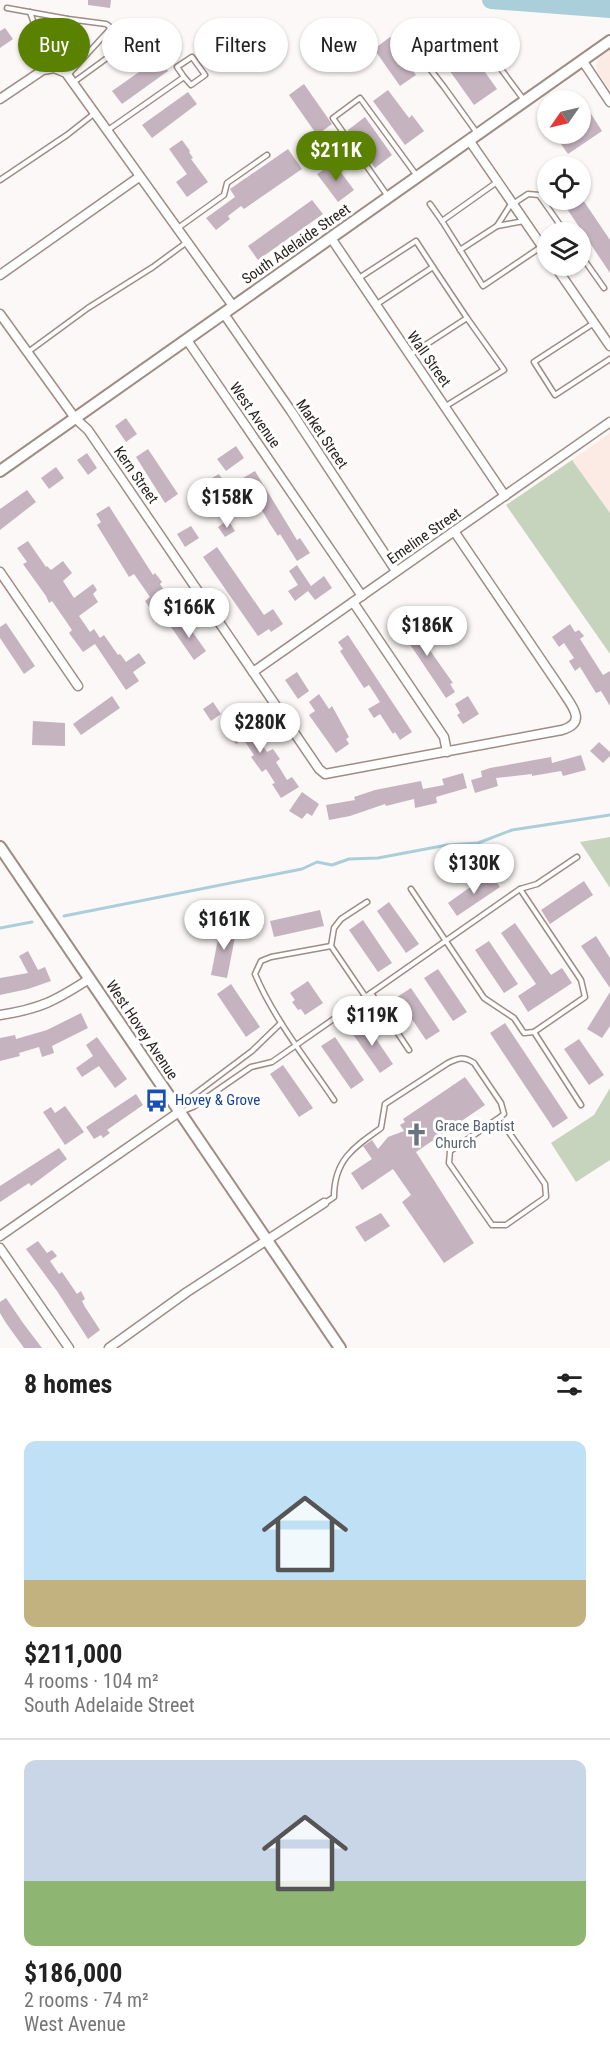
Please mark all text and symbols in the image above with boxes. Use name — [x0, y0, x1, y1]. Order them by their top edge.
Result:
chip: Buy — [18, 18, 90, 72]
chip: Rent — [102, 18, 182, 72]
chip: Filters — [194, 18, 288, 72]
chip: New — [300, 18, 378, 72]
chip: Apartment — [390, 18, 520, 72]
north arrow — [537, 90, 591, 144]
map controls — [537, 90, 591, 276]
pin: $211K — [294, 131, 378, 182]
text: $211K — [310, 138, 362, 162]
button: locate — [537, 156, 591, 210]
street label: South Adelaide Street — [238, 200, 354, 288]
button: layers — [537, 222, 591, 276]
street label: Wall Street — [403, 328, 455, 390]
street label: West Avenue — [226, 379, 284, 451]
street label: Market Street — [292, 396, 352, 472]
street label: Kern Street — [110, 443, 162, 507]
pin: $158K — [185, 478, 269, 529]
text: $158K — [201, 485, 253, 509]
street label: Emeline Street — [384, 504, 464, 568]
pin: $166K — [147, 588, 231, 639]
text: $166K — [163, 595, 215, 619]
pin: $186K — [385, 606, 469, 657]
text: $186K — [401, 613, 453, 637]
pin: $280K — [218, 703, 302, 754]
text: $280K — [234, 710, 286, 734]
pin: $130K — [432, 844, 516, 895]
text: $130K — [448, 851, 500, 875]
pin: $161K — [182, 900, 266, 951]
text: $161K — [198, 907, 250, 931]
street label: West Hovey Avenue — [102, 977, 182, 1083]
pin: $119K — [330, 996, 414, 1047]
text: $119K — [346, 1003, 398, 1027]
bus stop icon: Hovey & Grove — [144, 1087, 170, 1113]
place label: Hovey & Grove — [175, 1091, 260, 1109]
place label: Grace Baptist Church — [435, 1117, 515, 1152]
church icon: Grace Baptist Church — [404, 1122, 430, 1148]
icon: filters — [553, 1368, 586, 1401]
text: 8 homes — [24, 1369, 112, 1399]
icon: home — [251, 1480, 359, 1588]
text: $211,000 — [24, 1639, 122, 1669]
text: 4 rooms · 104 m² — [24, 1669, 159, 1693]
text: South Adelaide Street — [24, 1693, 195, 1717]
icon: home — [251, 1799, 359, 1907]
text: $186,000 — [24, 1958, 122, 1988]
text: 2 rooms · 74 m² — [24, 1988, 149, 2012]
text: West Avenue — [24, 2012, 126, 2036]

